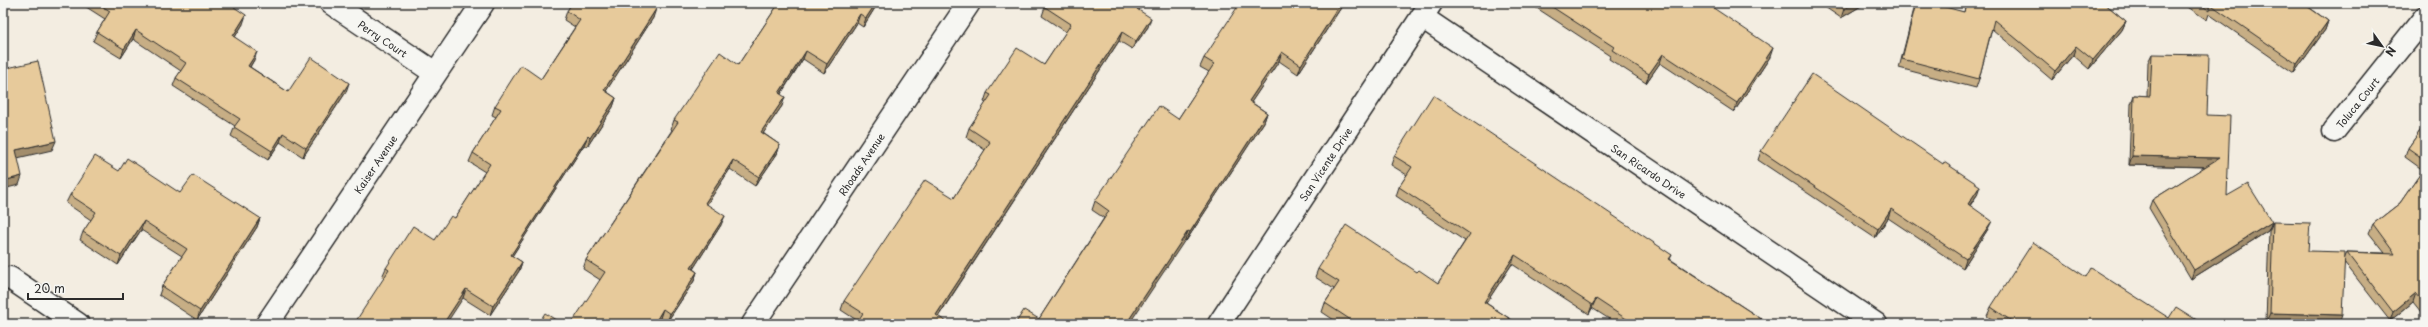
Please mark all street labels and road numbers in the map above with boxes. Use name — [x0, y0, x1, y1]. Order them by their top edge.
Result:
street label: Perry Court — [356, 16, 411, 60]
street label: Toluca Court — [2332, 73, 2382, 131]
street label: San Vicente Drive — [1295, 124, 1355, 204]
street label: Rhoads Avenue — [834, 129, 888, 198]
street label: Kaiser Avenue — [350, 131, 400, 196]
street label: San Ricardo Drive — [1608, 140, 1690, 201]

